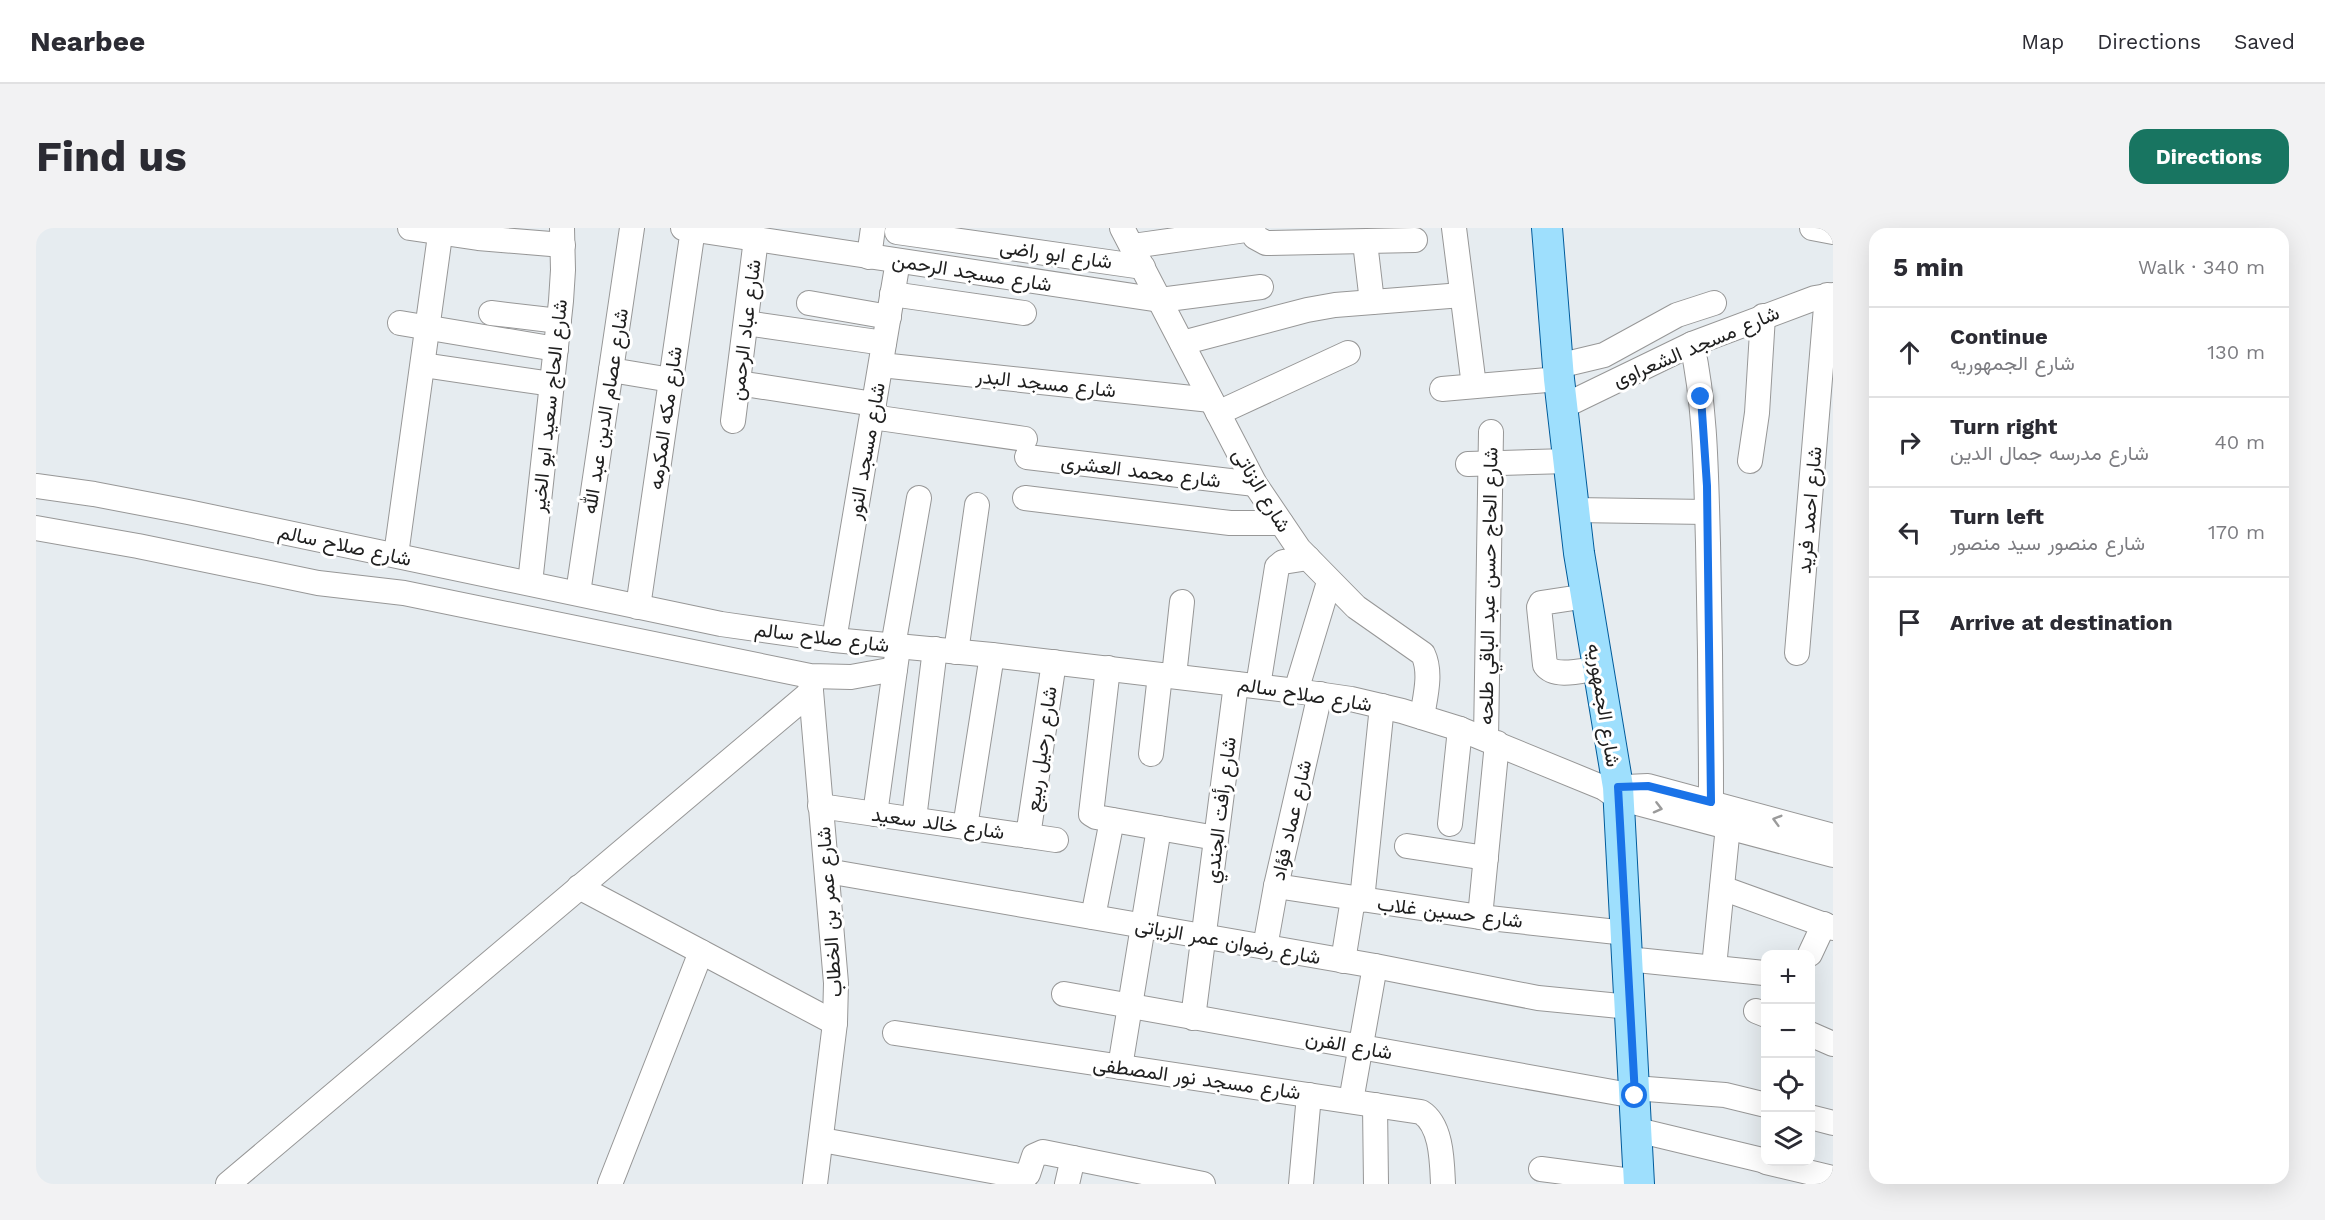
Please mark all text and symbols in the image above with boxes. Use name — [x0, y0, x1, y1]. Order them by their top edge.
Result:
text: Nearbee — [30, 25, 145, 58]
text: Map — [2021, 29, 2064, 54]
text: Directions — [2097, 29, 2201, 54]
text: Saved — [2234, 29, 2295, 54]
button: Directions — [2129, 129, 2289, 184]
text: Find us — [36, 132, 187, 181]
street label: شارع ابو راضى — [998, 234, 1114, 276]
street label: شارع مسجد الرحمن — [890, 248, 1054, 298]
text: 5 min — [1893, 252, 1964, 282]
text: Walk · 340 m — [2138, 255, 2265, 279]
street label: شارع عباد الرحمن — [724, 258, 768, 402]
street label: شارع الحاج سعيد ابو الخير — [526, 298, 574, 515]
street label: شارع مسجد الشعراوى — [1609, 300, 1784, 394]
street label: شارع عصام الدين عبد الله — [577, 306, 635, 516]
text: Continue — [1950, 324, 2048, 349]
icon: ahead — [1893, 336, 1926, 369]
text: 130 m — [2207, 340, 2265, 364]
street label: شارع مكه المكرمه — [643, 345, 689, 491]
text: شارع الجمهوريه — [1950, 351, 2075, 375]
street label: شارع مسجد البدر — [974, 364, 1117, 404]
street label: شارع مسجد النور — [842, 381, 892, 523]
route end — [1687, 383, 1713, 409]
text: Turn right — [1950, 414, 2057, 439]
icon: right — [1893, 426, 1926, 459]
text: 40 m — [2214, 430, 2265, 454]
text: شارع مدرسه جمال الدين — [1950, 441, 2149, 465]
street label: شارع الزناتى — [1226, 444, 1296, 537]
street label: شارع احمد فريد — [1791, 445, 1829, 575]
street label: شارع الحاج حسن عبد الباقي طلحه — [1474, 447, 1507, 725]
street label: شارع محمد العشرى — [1059, 449, 1222, 495]
text: Turn left — [1950, 504, 2044, 529]
icon: left — [1893, 516, 1926, 549]
street label: شارع صلاح سالم — [276, 519, 414, 573]
text: 170 m — [2208, 520, 2265, 544]
text: شارع منصور سيد منصور — [1950, 531, 2145, 555]
icon: arrive — [1893, 606, 1926, 639]
text: Arrive at destination — [1950, 610, 2173, 635]
street label: شارع صلاح سالم — [753, 617, 891, 659]
street label: شارع الجمهوريه — [1580, 641, 1626, 769]
street label: شارع صلاح سالم — [1236, 672, 1374, 718]
street label: شارع رحيل ربيع — [1020, 685, 1064, 814]
street label: شارع رأفت الجندي — [1199, 735, 1246, 885]
street label: شارع عماد فؤاد — [1265, 757, 1318, 883]
one-way arrow — [1653, 801, 1663, 814]
street label: شارع خالد سعيد — [870, 802, 1006, 846]
one-way arrow — [1772, 815, 1782, 828]
street label: شارع عمر بن الخطاب — [811, 826, 849, 998]
street label: شارع حسين غلاب — [1376, 891, 1524, 935]
street label: شارع رضوان عمر الزياتى — [1133, 913, 1323, 971]
map controls — [1761, 950, 1815, 1166]
button: + — [1761, 950, 1815, 1004]
button: − — [1761, 1004, 1815, 1058]
street label: شارع الفرن — [1303, 1026, 1394, 1066]
street label: شارع مسجد نور المصطفى — [1091, 1052, 1302, 1106]
button: locate — [1761, 1058, 1815, 1112]
route start — [1621, 1082, 1647, 1108]
button: layers — [1761, 1112, 1815, 1166]

